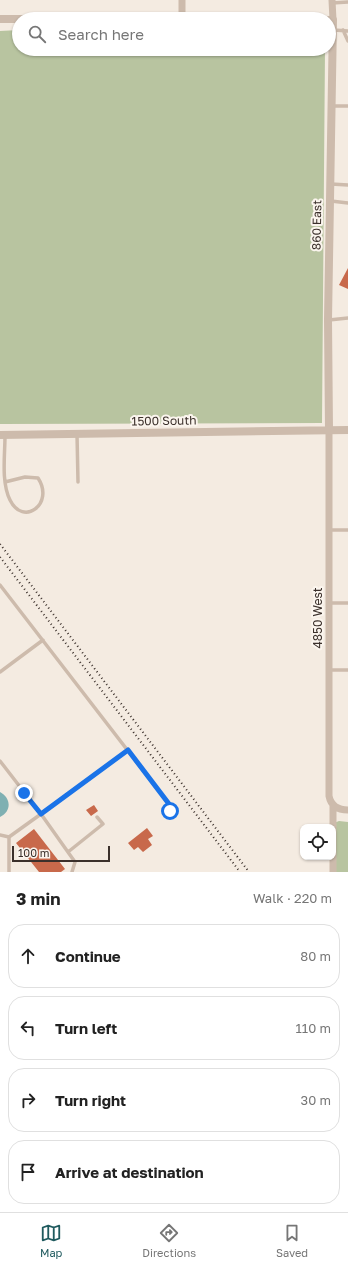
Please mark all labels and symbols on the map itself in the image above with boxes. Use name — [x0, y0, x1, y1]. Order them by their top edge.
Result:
street label: 860 East — [309, 200, 324, 250]
street label: 1500 South — [131, 412, 197, 429]
street label: 4850 West — [310, 587, 325, 649]
route end — [15, 784, 33, 802]
route start — [161, 802, 179, 820]
scale bar — [12, 844, 110, 863]

